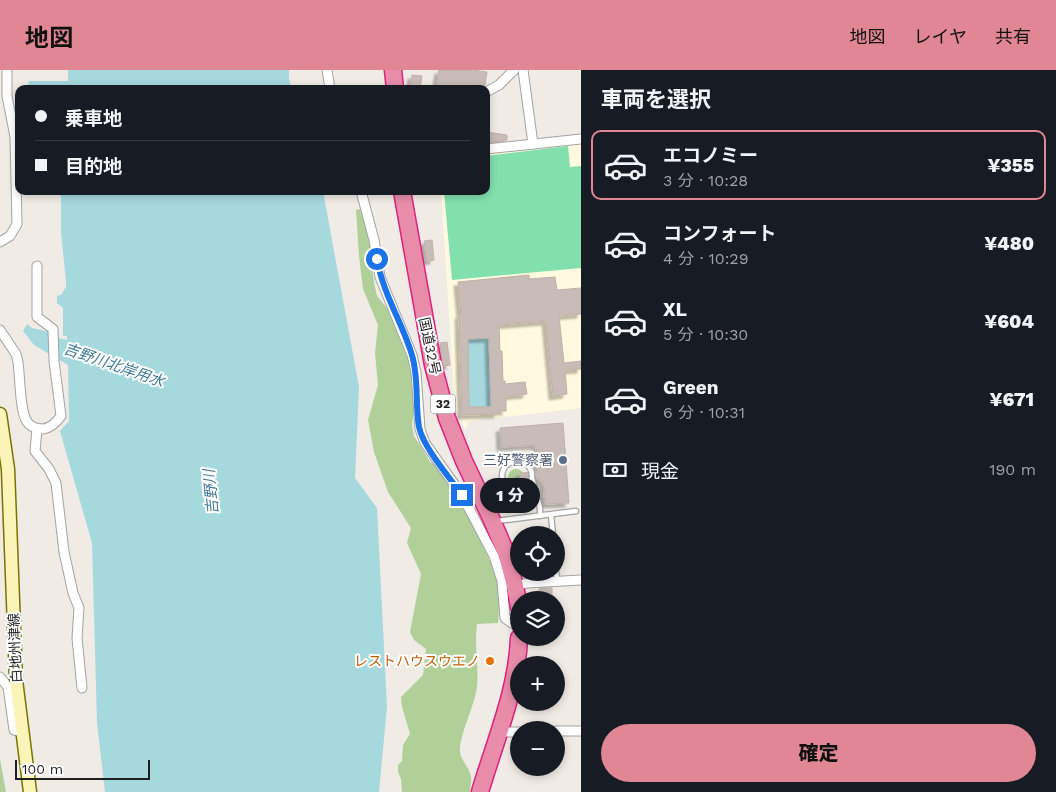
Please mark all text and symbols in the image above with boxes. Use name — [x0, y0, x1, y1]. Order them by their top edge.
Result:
text: 地図 — [25, 24, 73, 52]
text: 地図 — [850, 26, 886, 47]
text: レイヤ — [914, 26, 967, 47]
text: 共有 — [995, 26, 1031, 47]
text: 車両を選択 — [601, 87, 711, 112]
text: 乗車地 — [65, 107, 122, 130]
icon: car — [603, 143, 648, 188]
text: エコノミー — [663, 144, 758, 167]
text: ¥355 — [988, 154, 1034, 177]
text: 目的地 — [65, 155, 122, 178]
text: 3 分 · 10:28 — [663, 171, 748, 190]
icon: car — [603, 221, 648, 266]
text: コンフォート — [663, 222, 776, 245]
text: ¥480 — [984, 232, 1034, 255]
route start — [366, 248, 388, 270]
text: 4 分 · 10:29 — [663, 249, 749, 268]
text: XL — [663, 298, 687, 321]
icon: car — [603, 299, 648, 344]
text: ¥604 — [984, 310, 1034, 333]
street label: 国道32号 — [416, 316, 444, 376]
text: 5 分 · 10:30 — [663, 325, 748, 344]
water label: 吉野川北岸用水 — [61, 339, 168, 391]
text: Green — [663, 376, 719, 399]
icon: car — [603, 377, 648, 422]
text: ¥671 — [989, 388, 1034, 411]
road number: 32 — [430, 394, 456, 414]
text: 6 分 · 10:31 — [663, 403, 745, 422]
place label: 三好警察署 — [483, 452, 553, 468]
marker: 三好警察署 — [557, 454, 569, 466]
icon: cash — [601, 456, 629, 484]
text: 現金 — [641, 460, 679, 483]
text: 190 m — [989, 460, 1036, 479]
water label: 吉野川 — [200, 467, 222, 515]
callout: 1 分 — [480, 478, 540, 512]
route end — [451, 484, 473, 506]
text: 1 分 — [496, 486, 524, 505]
map controls — [510, 526, 565, 776]
button: locate — [510, 526, 565, 581]
button: layers — [510, 591, 565, 646]
street label: 白地州津線 — [5, 613, 25, 683]
place label: レストハウスウエノ — [354, 653, 480, 669]
marker: レストハウスウエノ — [484, 655, 496, 667]
button: + — [510, 656, 565, 711]
button: − — [510, 721, 565, 776]
button: 確定 — [601, 724, 1036, 782]
scale bar — [15, 757, 150, 780]
text: 100 m — [22, 761, 63, 777]

